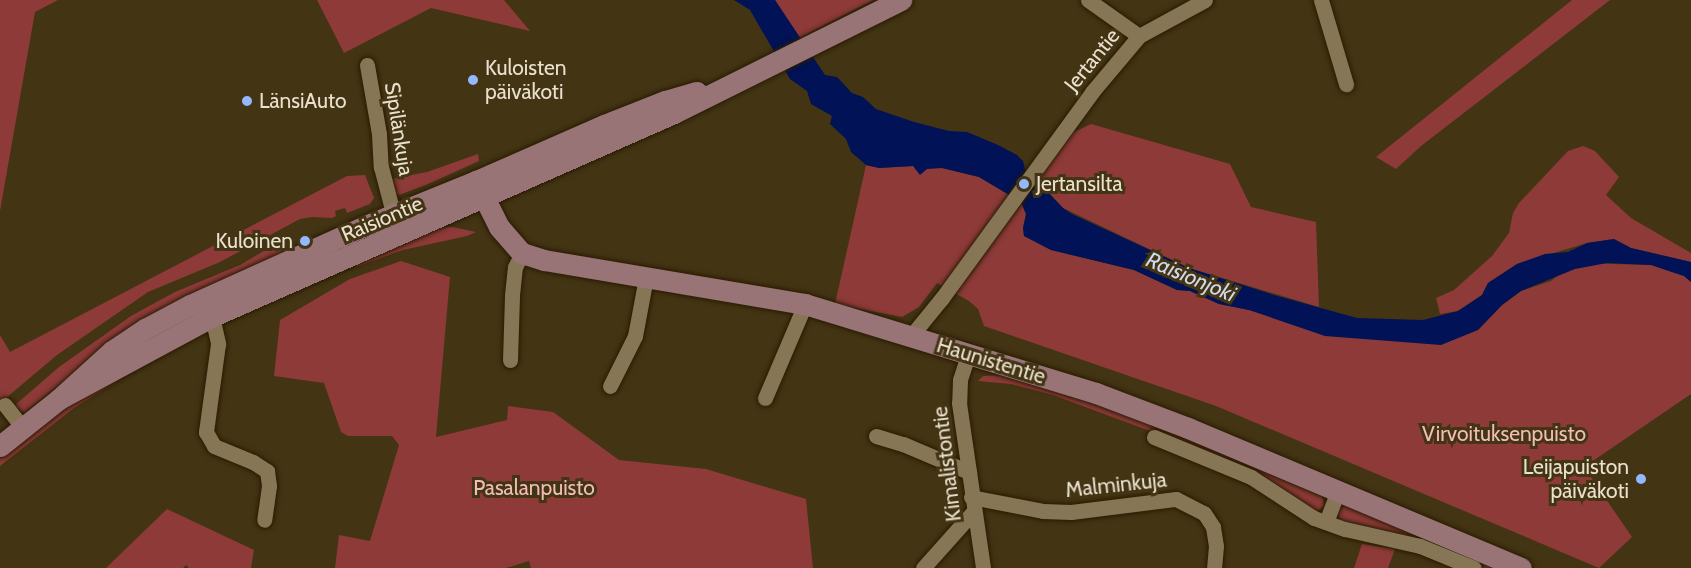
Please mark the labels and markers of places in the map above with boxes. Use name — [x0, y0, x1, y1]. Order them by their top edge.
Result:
place label: Kuloisten päiväkoti — [485, 55, 566, 105]
marker: Kuloisten päiväkoti — [466, 73, 480, 87]
place label: LänsiAuto — [259, 88, 347, 114]
marker: LänsiAuto — [240, 94, 254, 108]
place label: Jertansilta — [1036, 171, 1122, 197]
marker: Jertansilta — [1017, 177, 1031, 191]
place label: Kuloinen — [216, 228, 293, 254]
marker: Kuloinen — [298, 234, 312, 248]
place label: Leijapuiston päiväkoti — [1523, 454, 1629, 504]
marker: Leijapuiston päiväkoti — [1634, 472, 1648, 486]

